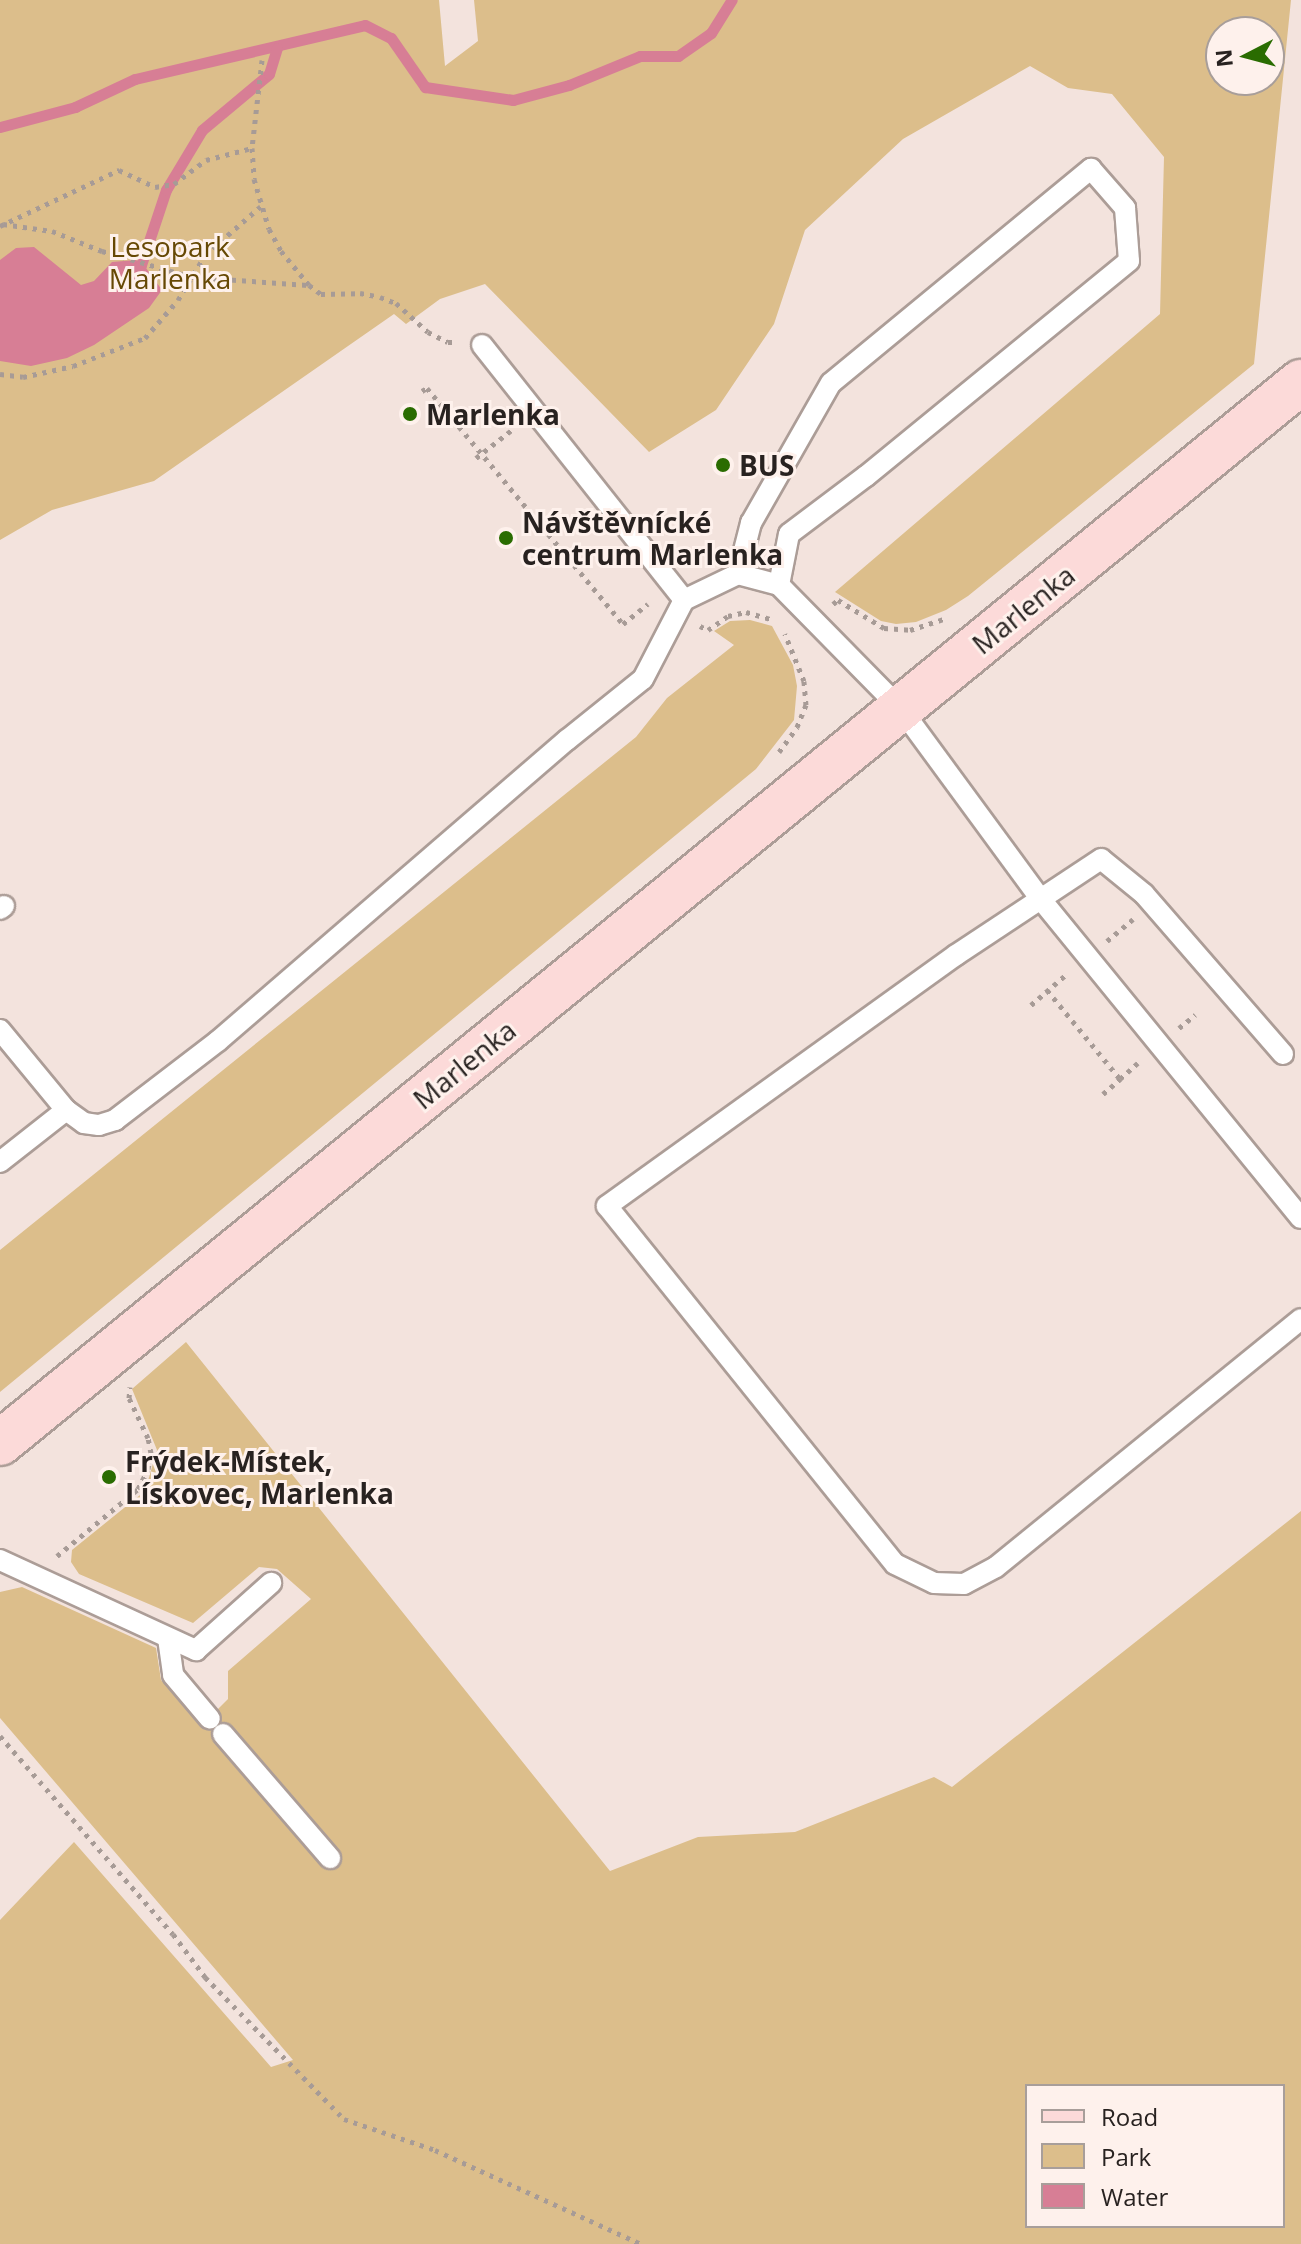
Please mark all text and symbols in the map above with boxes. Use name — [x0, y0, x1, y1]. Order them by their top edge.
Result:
north arrow — [1205, 16, 1285, 96]
text: N — [1207, 48, 1239, 69]
park label: Lesopark Marlenka — [109, 229, 231, 295]
place label: Marlenka — [426, 397, 560, 431]
marker: Marlenka — [401, 405, 419, 423]
place label: BUS — [739, 448, 794, 482]
marker: BUS — [714, 456, 732, 474]
place label: Návštěvnícké centrum Marlenka — [522, 505, 783, 571]
marker: Návštěvnícké centrum Marlenka — [497, 529, 515, 547]
street label: Marlenka — [965, 557, 1081, 661]
street label: Marlenka — [406, 1012, 522, 1116]
place label: Frýdek-Místek, Lískovec, Marlenka — [125, 1444, 394, 1510]
marker: Frýdek-Místek, Lískovec, Marlenka — [100, 1468, 118, 1486]
legend — [1025, 2084, 1285, 2228]
text: Road — [1101, 2100, 1158, 2133]
text: Park — [1101, 2140, 1151, 2173]
text: Water — [1101, 2180, 1168, 2213]

